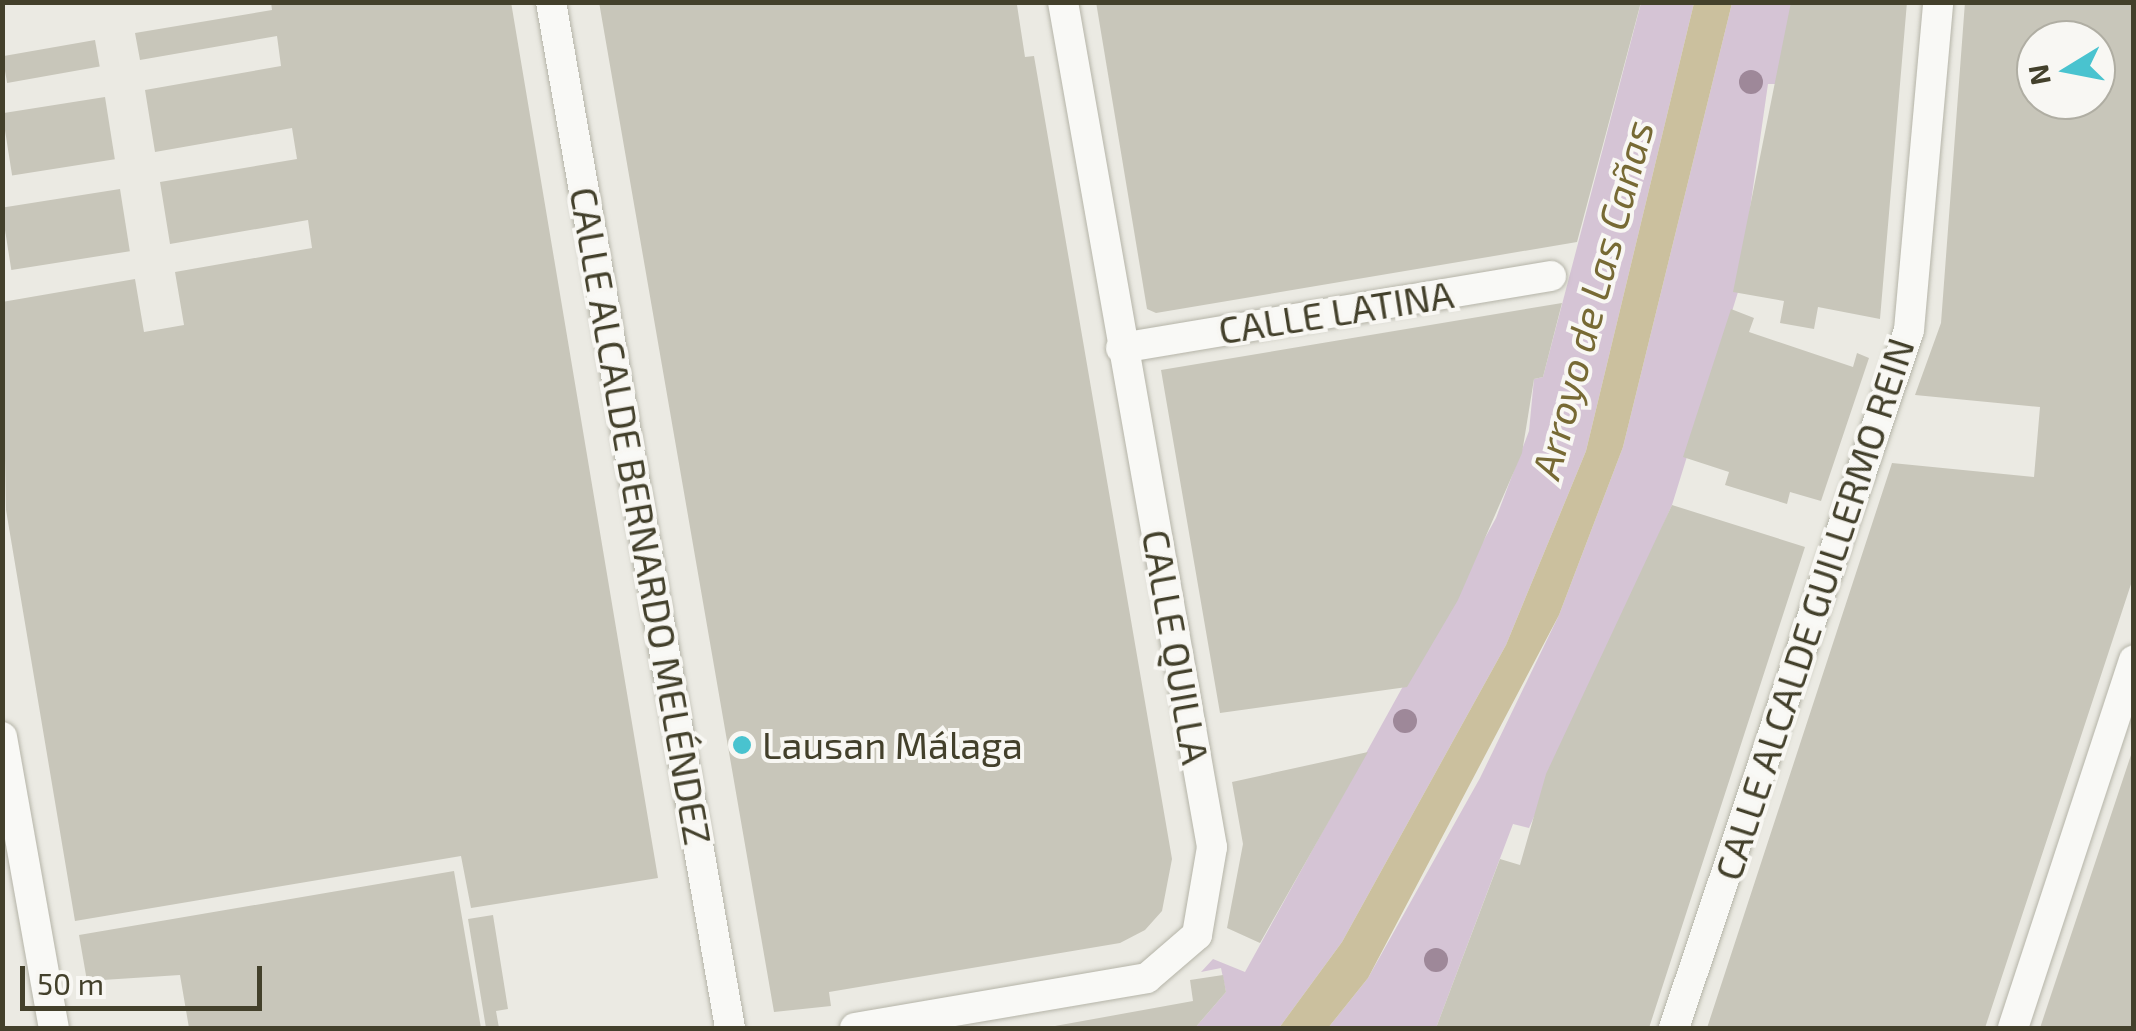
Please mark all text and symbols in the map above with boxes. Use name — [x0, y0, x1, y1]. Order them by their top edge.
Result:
north arrow — [2016, 20, 2116, 120]
text: N — [2020, 62, 2057, 88]
water label: Arroyo de Las Cañas — [1520, 115, 1662, 483]
street label: CALLE ALCALDE BERNARDO MELÉNDEZ — [561, 183, 721, 849]
street label: CALLE LATINA — [1215, 271, 1457, 353]
street label: CALLE ALCALDE GUILLERMO REIN — [1705, 332, 1923, 886]
street label: CALLE QUILLA — [1133, 526, 1219, 768]
place label: Lausan Málaga — [762, 722, 1023, 768]
marker: Lausan Málaga — [731, 734, 753, 756]
scale bar — [25, 946, 268, 1008]
text: 50 m — [37, 965, 104, 1001]

